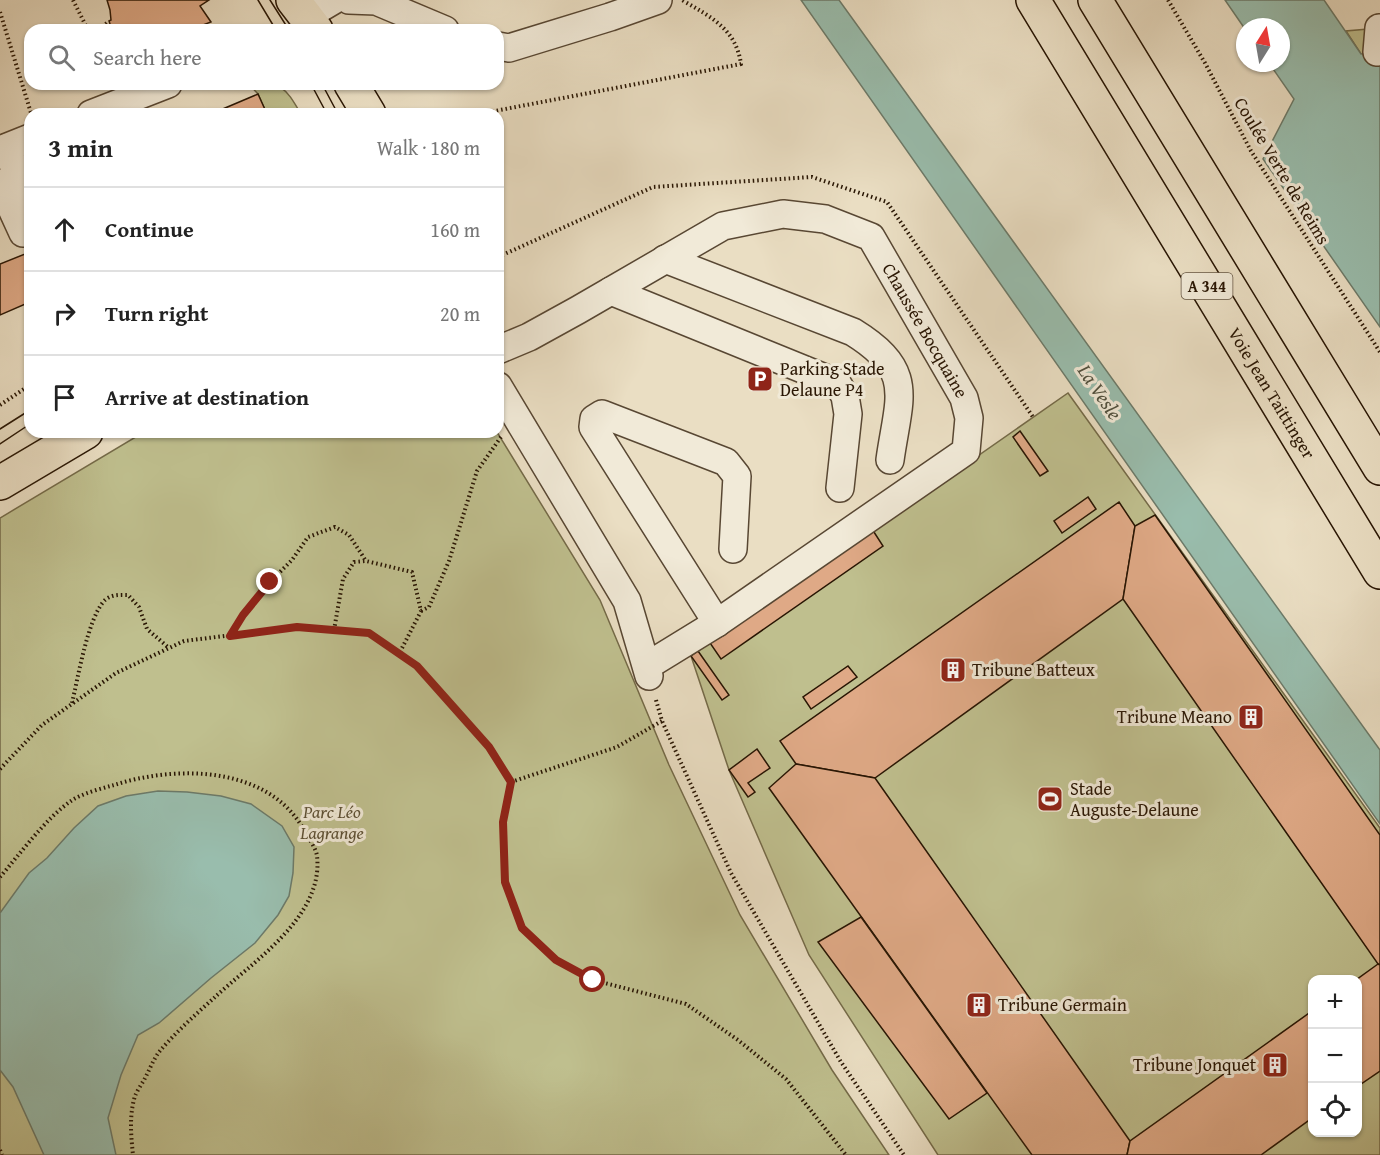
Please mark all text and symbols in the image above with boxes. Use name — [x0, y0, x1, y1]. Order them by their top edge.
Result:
north arrow — [1236, 18, 1290, 72]
search box — [24, 24, 504, 90]
icon: search — [45, 41, 78, 74]
text: Search here — [93, 41, 202, 73]
street label: Coulée Verte de Reims — [1228, 92, 1337, 250]
text: 3 min — [48, 128, 113, 167]
text: Walk · 180 m — [377, 133, 480, 162]
icon: ahead — [48, 213, 81, 246]
text: Continue — [105, 213, 194, 245]
text: 160 m — [430, 215, 480, 244]
street label: Chaussée Bocquaine — [876, 258, 975, 403]
road number: A 344 — [1182, 273, 1232, 299]
icon: right — [48, 297, 81, 330]
text: Turn right — [105, 297, 208, 329]
text: 20 m — [440, 299, 480, 328]
street label: Voie Jean Taittinger — [1222, 322, 1323, 465]
place label: Parking Stade Delaune P4 — [780, 355, 885, 403]
water label: La Vesle — [1071, 357, 1130, 425]
parking icon: Parking Stade Delaune P4 — [745, 364, 775, 394]
icon: arrive — [48, 381, 81, 414]
text: Arrive at destination — [105, 381, 309, 413]
route end — [256, 568, 282, 594]
building icon: Tribune Batteux — [938, 655, 968, 685]
place label: Tribune Batteux — [972, 656, 1096, 683]
building icon: Tribune Meano — [1236, 702, 1266, 732]
place label: Tribune Meano — [1117, 703, 1232, 730]
place label: Stade Auguste-Delaune — [1070, 775, 1199, 823]
sports icon: Stade Auguste-Delaune — [1035, 784, 1065, 814]
park label: Parc Léo Lagrange — [299, 798, 364, 846]
route start — [579, 966, 605, 992]
map controls — [1308, 975, 1362, 1137]
button: + — [1308, 975, 1362, 1029]
building icon: Tribune Germain — [964, 990, 994, 1020]
place label: Tribune Germain — [998, 991, 1127, 1018]
button: − — [1308, 1029, 1362, 1083]
building icon: Tribune Jonquet — [1260, 1050, 1290, 1080]
place label: Tribune Jonquet — [1133, 1051, 1257, 1078]
button: locate — [1308, 1083, 1362, 1137]

